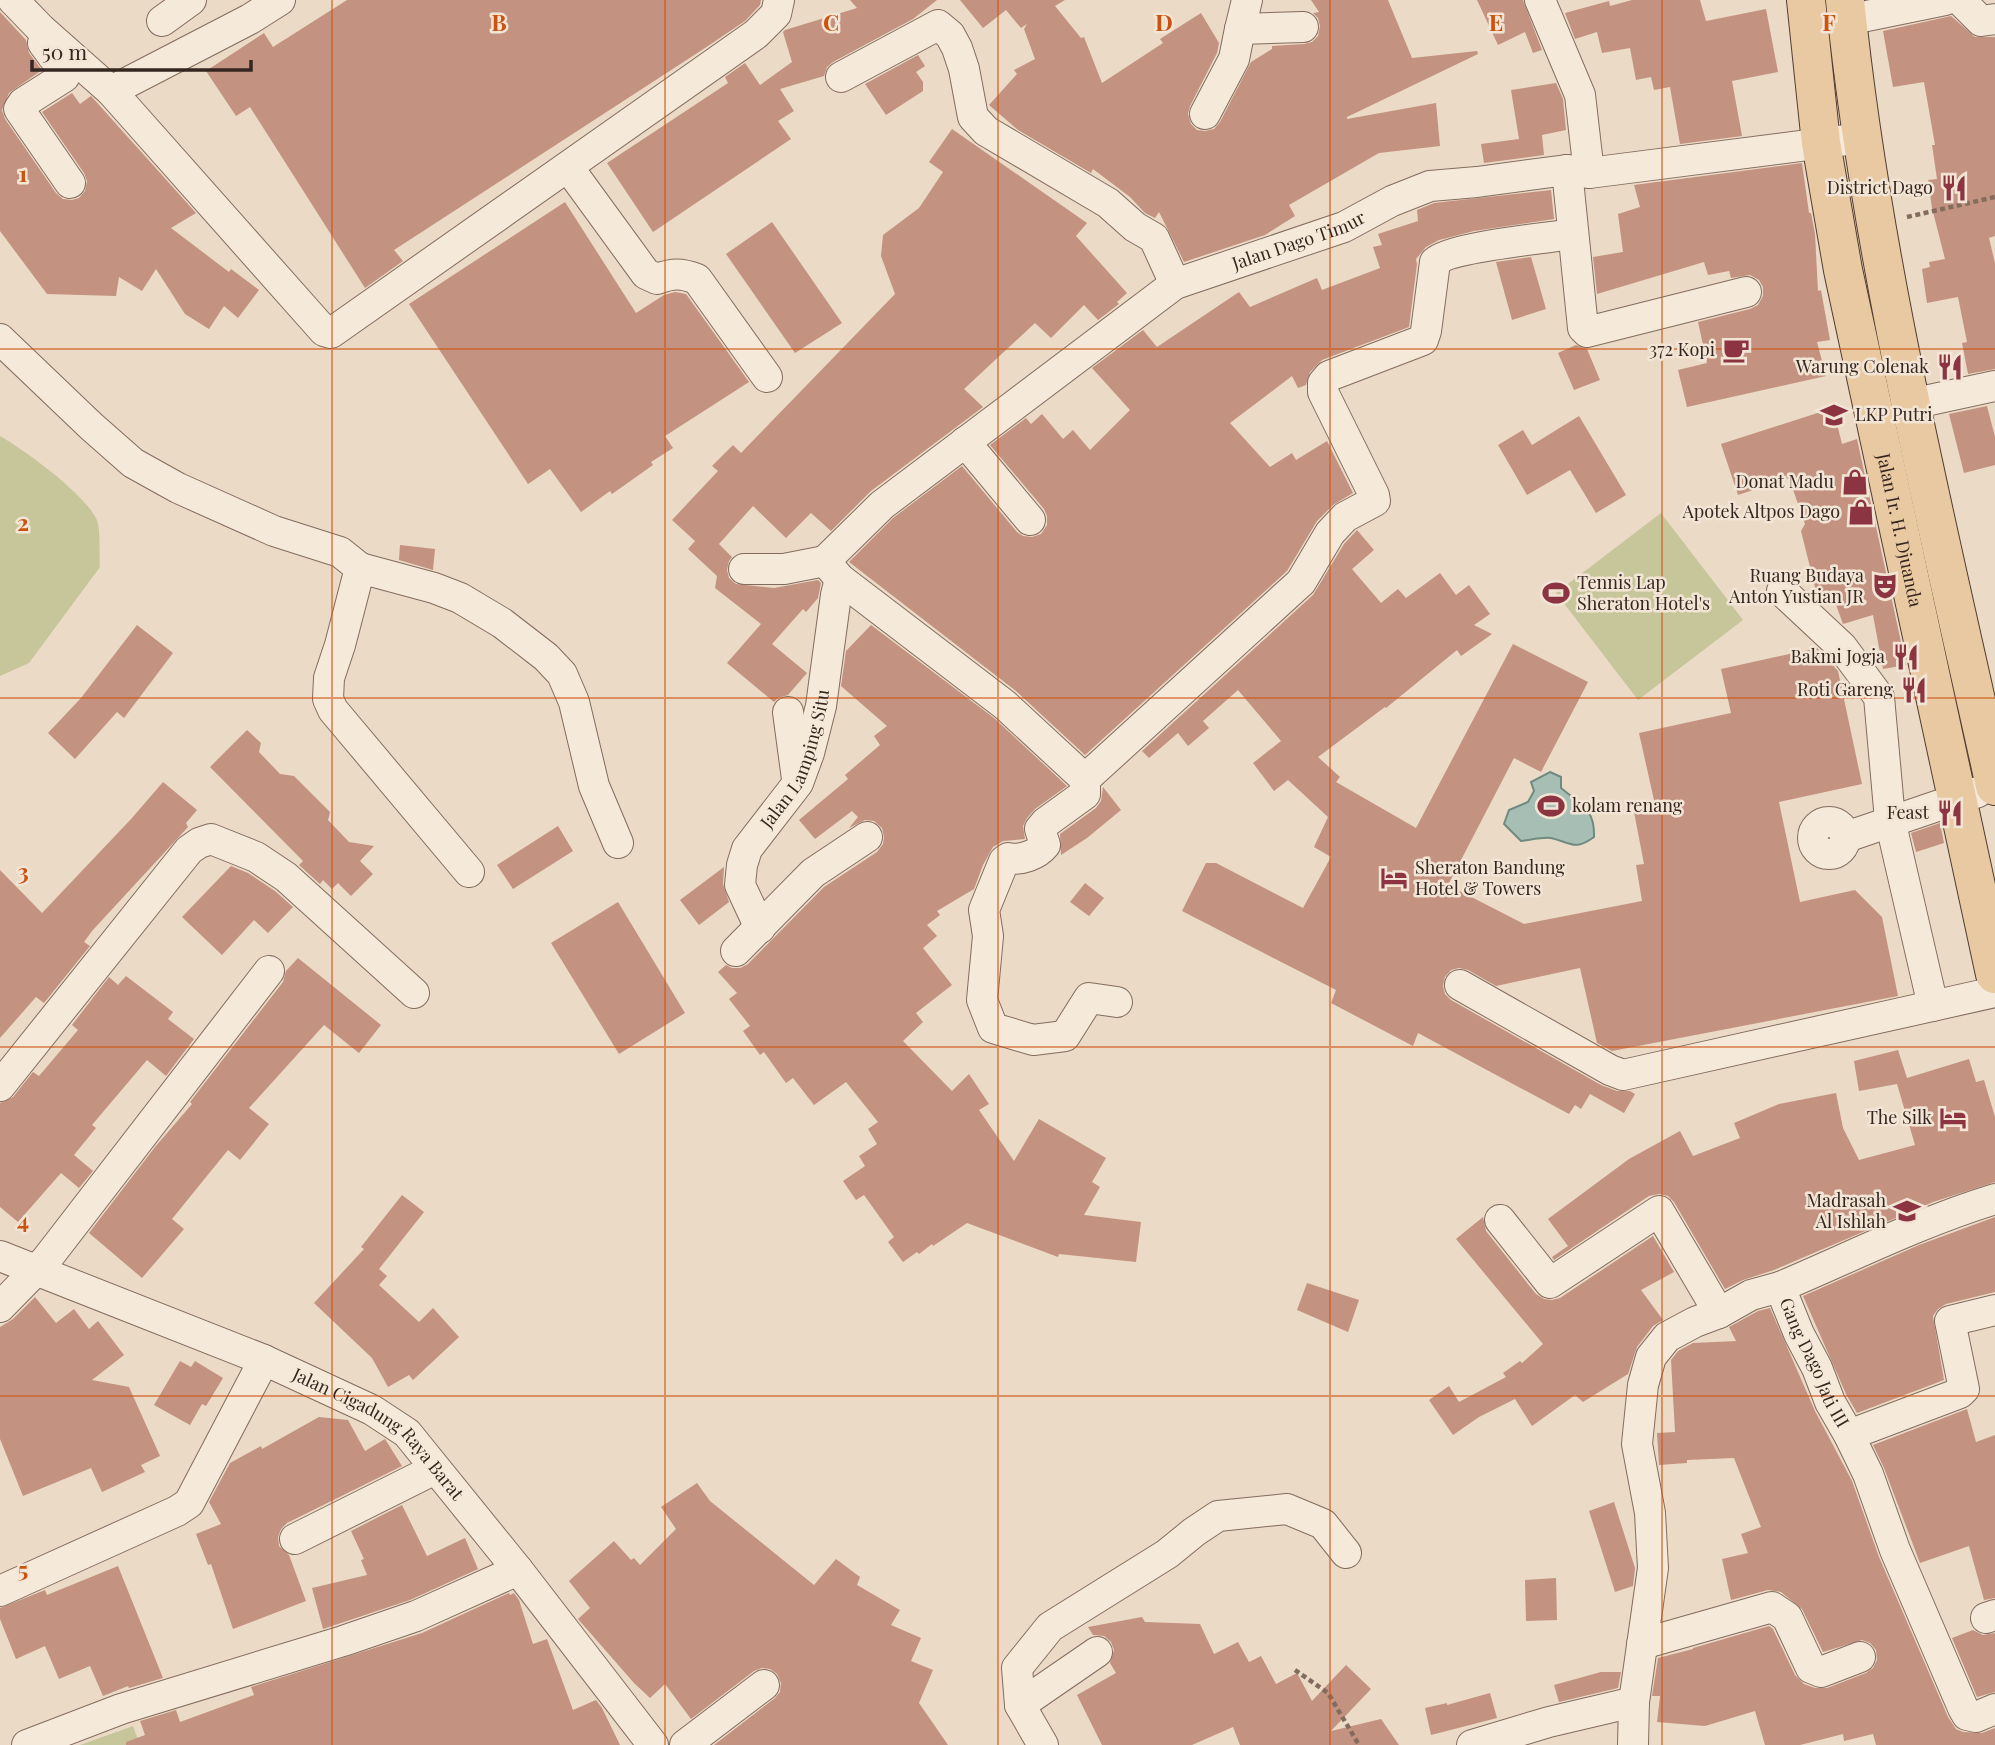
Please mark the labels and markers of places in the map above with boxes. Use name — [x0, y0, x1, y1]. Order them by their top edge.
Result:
restaurant icon: District Dago — [1939, 173, 1969, 203]
place label: District Dago — [1827, 175, 1933, 199]
cafe icon: 372 Kopi — [1721, 335, 1751, 365]
place label: 372 Kopi — [1649, 337, 1715, 361]
restaurant icon: Warung Colenak — [1935, 352, 1965, 382]
place label: Warung Colenak — [1795, 354, 1929, 378]
school or university icon: LKP Putri — [1819, 400, 1849, 430]
place label: LKP Putri — [1855, 402, 1933, 426]
shop icon: Donat Madu — [1840, 467, 1870, 497]
place label: Donat Madu — [1735, 469, 1835, 493]
shop icon: Apotek Altpos Dago — [1846, 497, 1876, 527]
place label: Apotek Altpos Dago — [1682, 499, 1840, 523]
place label: Ruang Budaya Anton Yustian JR — [1728, 563, 1864, 608]
place label: Tennis Lap Sheraton Hotel's — [1577, 570, 1710, 615]
theatre icon: Ruang Budaya Anton Yustian JR — [1870, 571, 1900, 601]
sports icon: Tennis Lap Sheraton Hotel's — [1541, 578, 1571, 608]
restaurant icon: Bakmi Jogja — [1891, 642, 1921, 672]
place label: Bakmi Jogja — [1791, 644, 1885, 668]
restaurant icon: Roti Gareng — [1899, 675, 1929, 705]
place label: Roti Gareng — [1797, 677, 1893, 701]
sports icon: kolam renang — [1536, 791, 1566, 821]
place label: kolam renang — [1572, 793, 1683, 817]
restaurant icon: Feast — [1935, 798, 1965, 828]
place label: Feast — [1887, 800, 1930, 824]
place label: Sheraton Bandung Hotel & Towers — [1415, 855, 1565, 900]
hotel icon: Sheraton Bandung Hotel & Towers — [1379, 863, 1409, 893]
hotel icon: The Silk — [1938, 1103, 1968, 1133]
place label: The Silk — [1867, 1105, 1932, 1129]
place label: Madrasah Al Ishlah — [1806, 1188, 1886, 1233]
school or university icon: Madrasah Al Ishlah — [1892, 1196, 1922, 1226]

